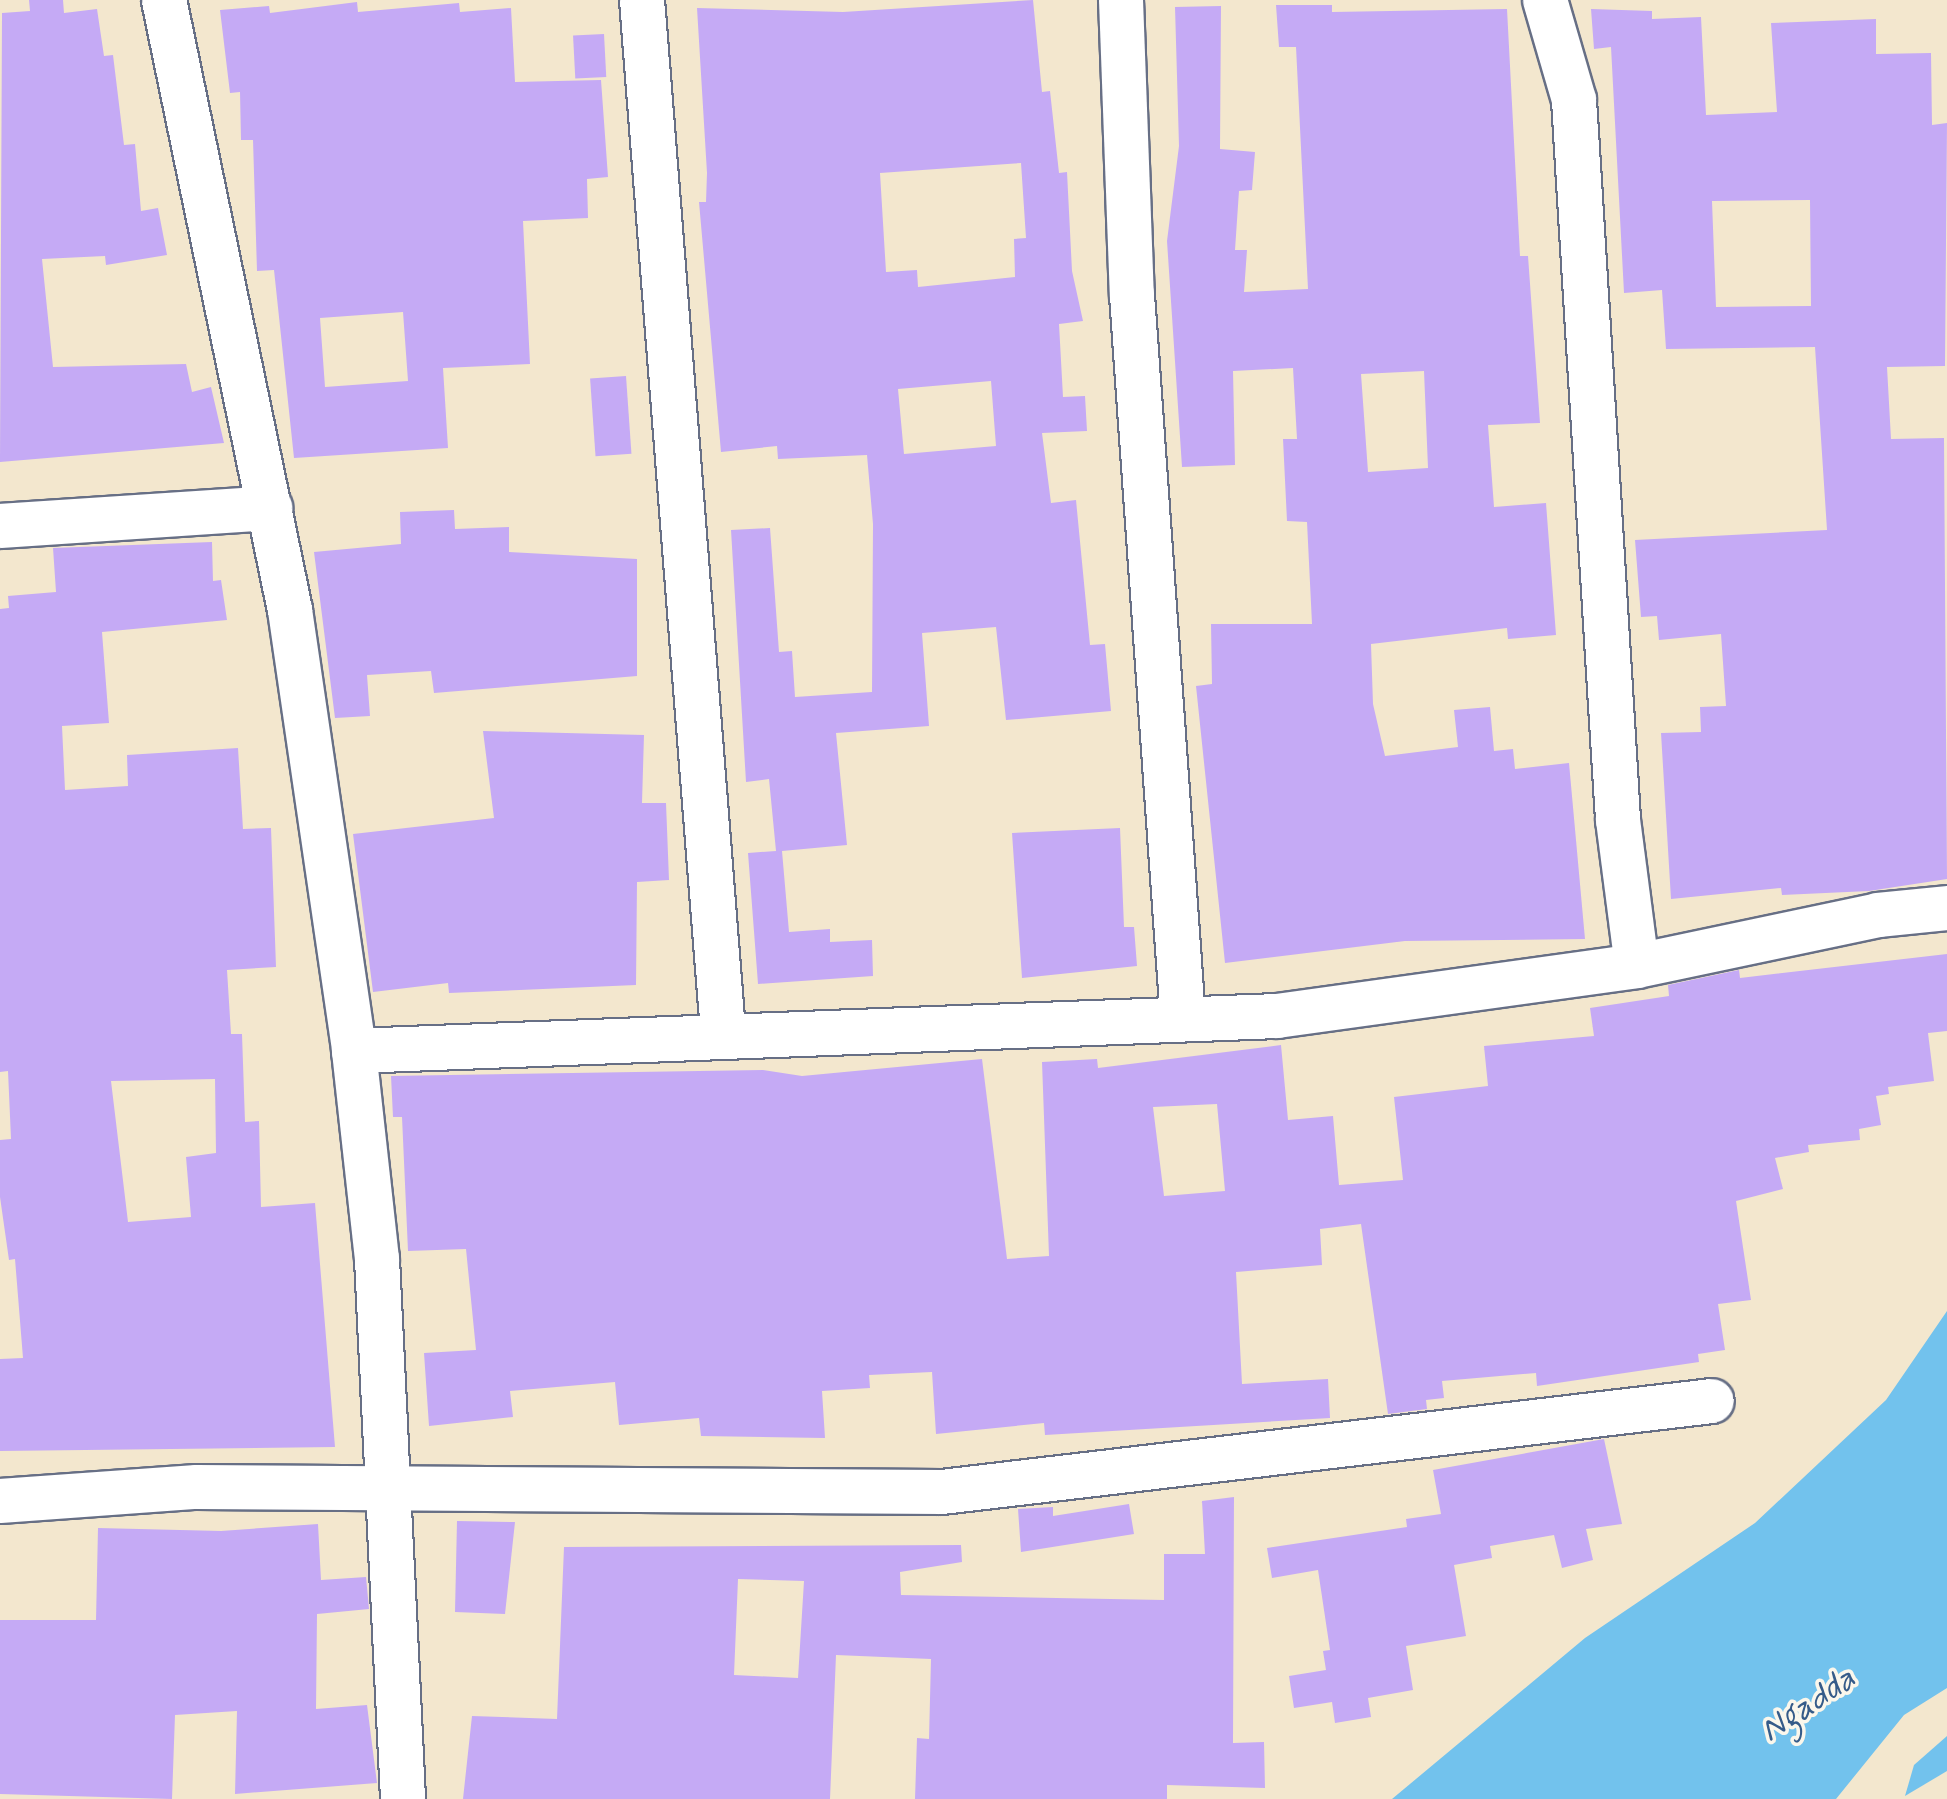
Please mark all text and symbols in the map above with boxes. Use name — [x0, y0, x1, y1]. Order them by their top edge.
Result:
water label: Ngadda — [1753, 1658, 1863, 1752]

